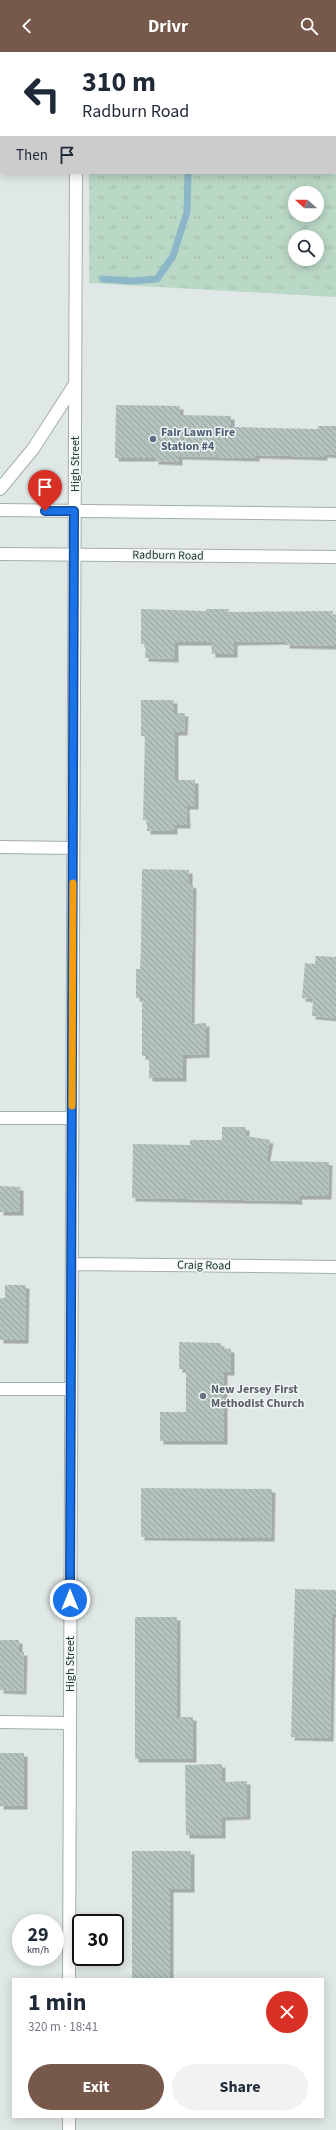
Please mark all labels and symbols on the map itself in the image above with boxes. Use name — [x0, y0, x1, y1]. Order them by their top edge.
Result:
north arrow — [288, 186, 324, 222]
place label: Fair Lawn Fire Station #4 — [161, 424, 235, 455]
marker: Fair Lawn Fire Station #4 — [148, 434, 158, 444]
street label: High Street — [67, 436, 84, 492]
pin — [28, 470, 62, 511]
street label: Radburn Road — [132, 546, 204, 565]
street label: Craig Road — [177, 1257, 231, 1274]
place label: New Jersey First Methodist Church — [211, 1381, 305, 1412]
marker: New Jersey First Methodist Church — [198, 1391, 208, 1401]
position arrow — [49, 1579, 91, 1621]
street label: High Street — [62, 1636, 79, 1692]
speed limit sign: 30 — [72, 1914, 124, 1966]

